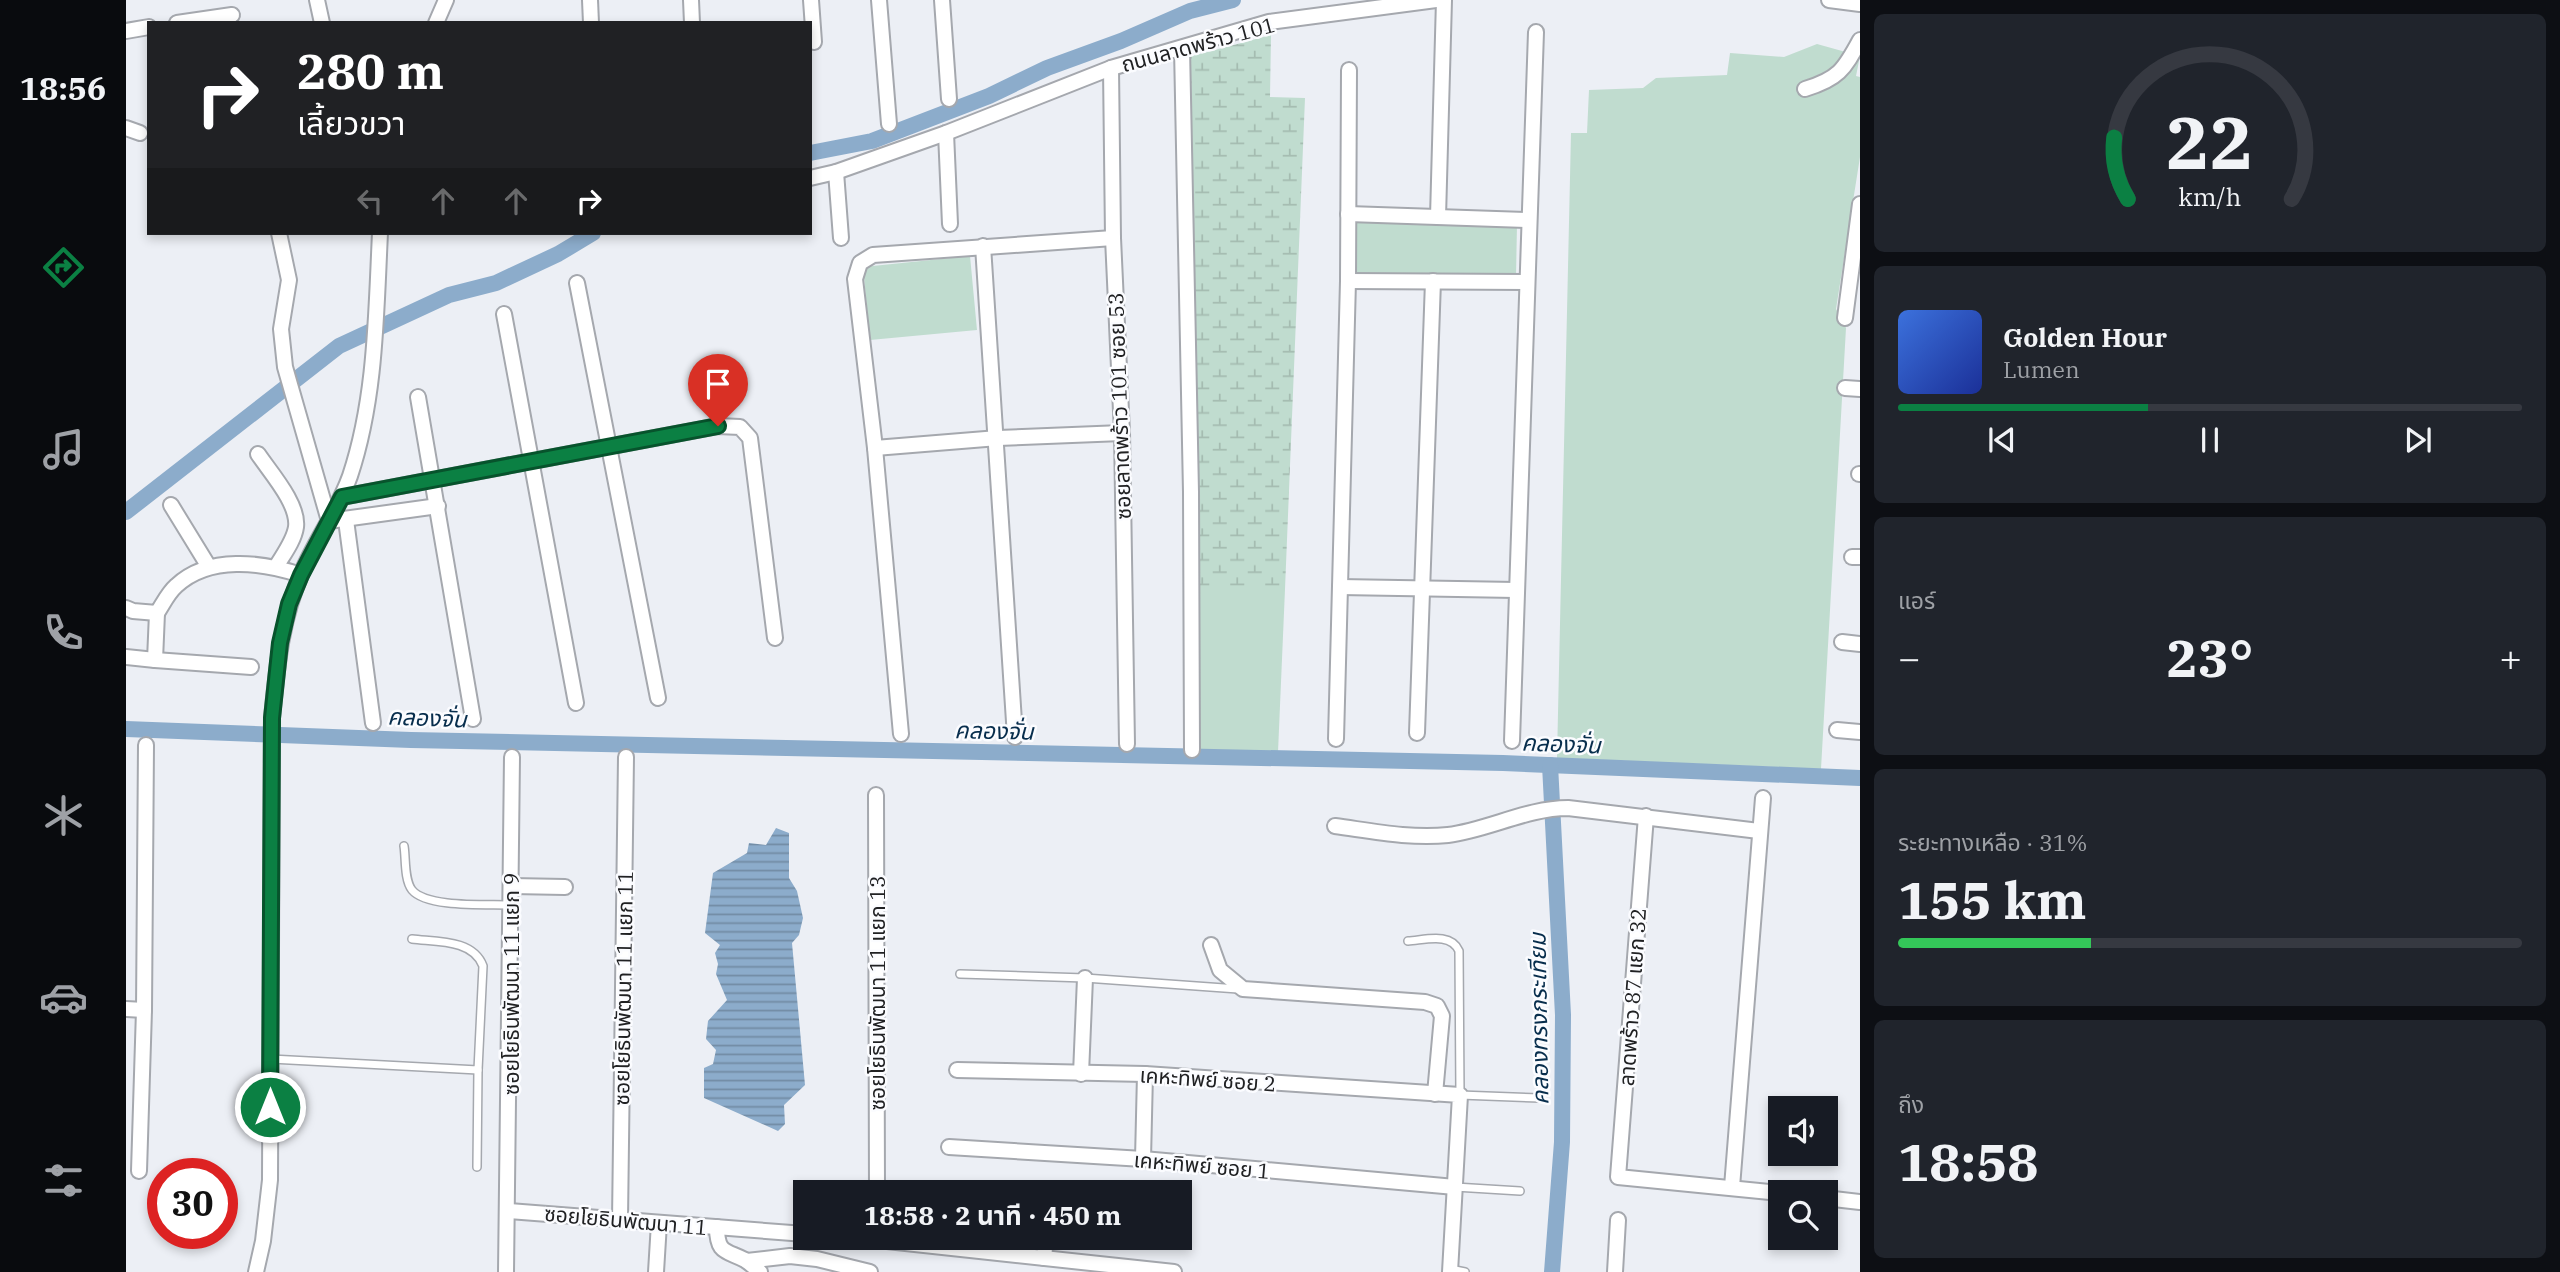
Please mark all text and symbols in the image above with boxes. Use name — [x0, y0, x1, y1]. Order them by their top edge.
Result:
street label: ถนนลาดพร้าว 101 — [1118, 10, 1278, 78]
text: 280 m — [297, 39, 444, 102]
icon: right — [182, 49, 273, 140]
text: 18:56 — [20, 67, 106, 109]
text: 22 — [2166, 94, 2254, 189]
text: เลี้ยวขวา — [297, 102, 405, 144]
text: km/h — [2178, 180, 2242, 213]
icon: left — [351, 182, 389, 220]
icon: ahead — [424, 182, 462, 220]
icon: ahead — [497, 182, 535, 220]
icon: right — [570, 182, 608, 220]
icon: directions — [39, 243, 88, 292]
street label: ซอยลาดพร้าว 101 ซอย 53 — [1101, 292, 1137, 520]
text: Golden Hour — [2003, 320, 2167, 354]
pin — [688, 354, 748, 426]
text: Lumen — [2003, 354, 2080, 384]
icon: arrive — [699, 365, 737, 403]
icon: previous — [1983, 421, 2021, 459]
icon: pause — [2191, 421, 2229, 459]
icon: next — [2399, 421, 2437, 459]
icon: music — [39, 425, 88, 474]
text: แอร์ — [1898, 585, 1935, 615]
icon: phone — [39, 608, 88, 657]
text: 23° — [2167, 624, 2253, 691]
text: − — [1898, 633, 1921, 682]
text: + — [2499, 633, 2522, 682]
water label: คลองจั่น — [387, 701, 469, 733]
water label: คลองจั่น — [954, 714, 1036, 746]
water label: คลองจั่น — [1521, 727, 1603, 759]
icon: climate — [39, 791, 88, 840]
text: ระยะทางเหลือ · 31% — [1898, 827, 2087, 857]
text: 155 km — [1898, 866, 2087, 933]
street label: ซอยโยธินพัฒนา 11 แยก 11 — [607, 870, 639, 1106]
street label: ซอยโยธินพัฒนา 11 แยก 9 — [497, 873, 525, 1095]
street label: ซอยโยธินพัฒนา 11 แยก 13 — [863, 875, 891, 1111]
street label: ลาดพร้าว 87 แยก 32 — [1612, 907, 1652, 1087]
water label: คลองทรงกระเทียม — [1521, 931, 1554, 1105]
icon: car — [39, 973, 88, 1022]
street label: เคหะทิพย์ ซอย 2 — [1139, 1060, 1277, 1098]
position arrow — [233, 1070, 307, 1144]
text: ถึง — [1898, 1089, 1924, 1119]
map controls — [1768, 1096, 1838, 1250]
button: sound — [1768, 1096, 1838, 1166]
text: 18:58 — [1898, 1128, 2039, 1195]
street label: เคหะทิพย์ ซอย 1 — [1133, 1145, 1271, 1185]
icon: filters — [39, 1156, 88, 1205]
speed limit sign: 30 — [147, 1158, 238, 1249]
button: search — [1768, 1180, 1838, 1250]
text: 18:58 · 2 นาที · 450 m — [864, 1198, 1121, 1232]
street label: ซอยโยธินพัฒนา 11 — [543, 1199, 709, 1241]

